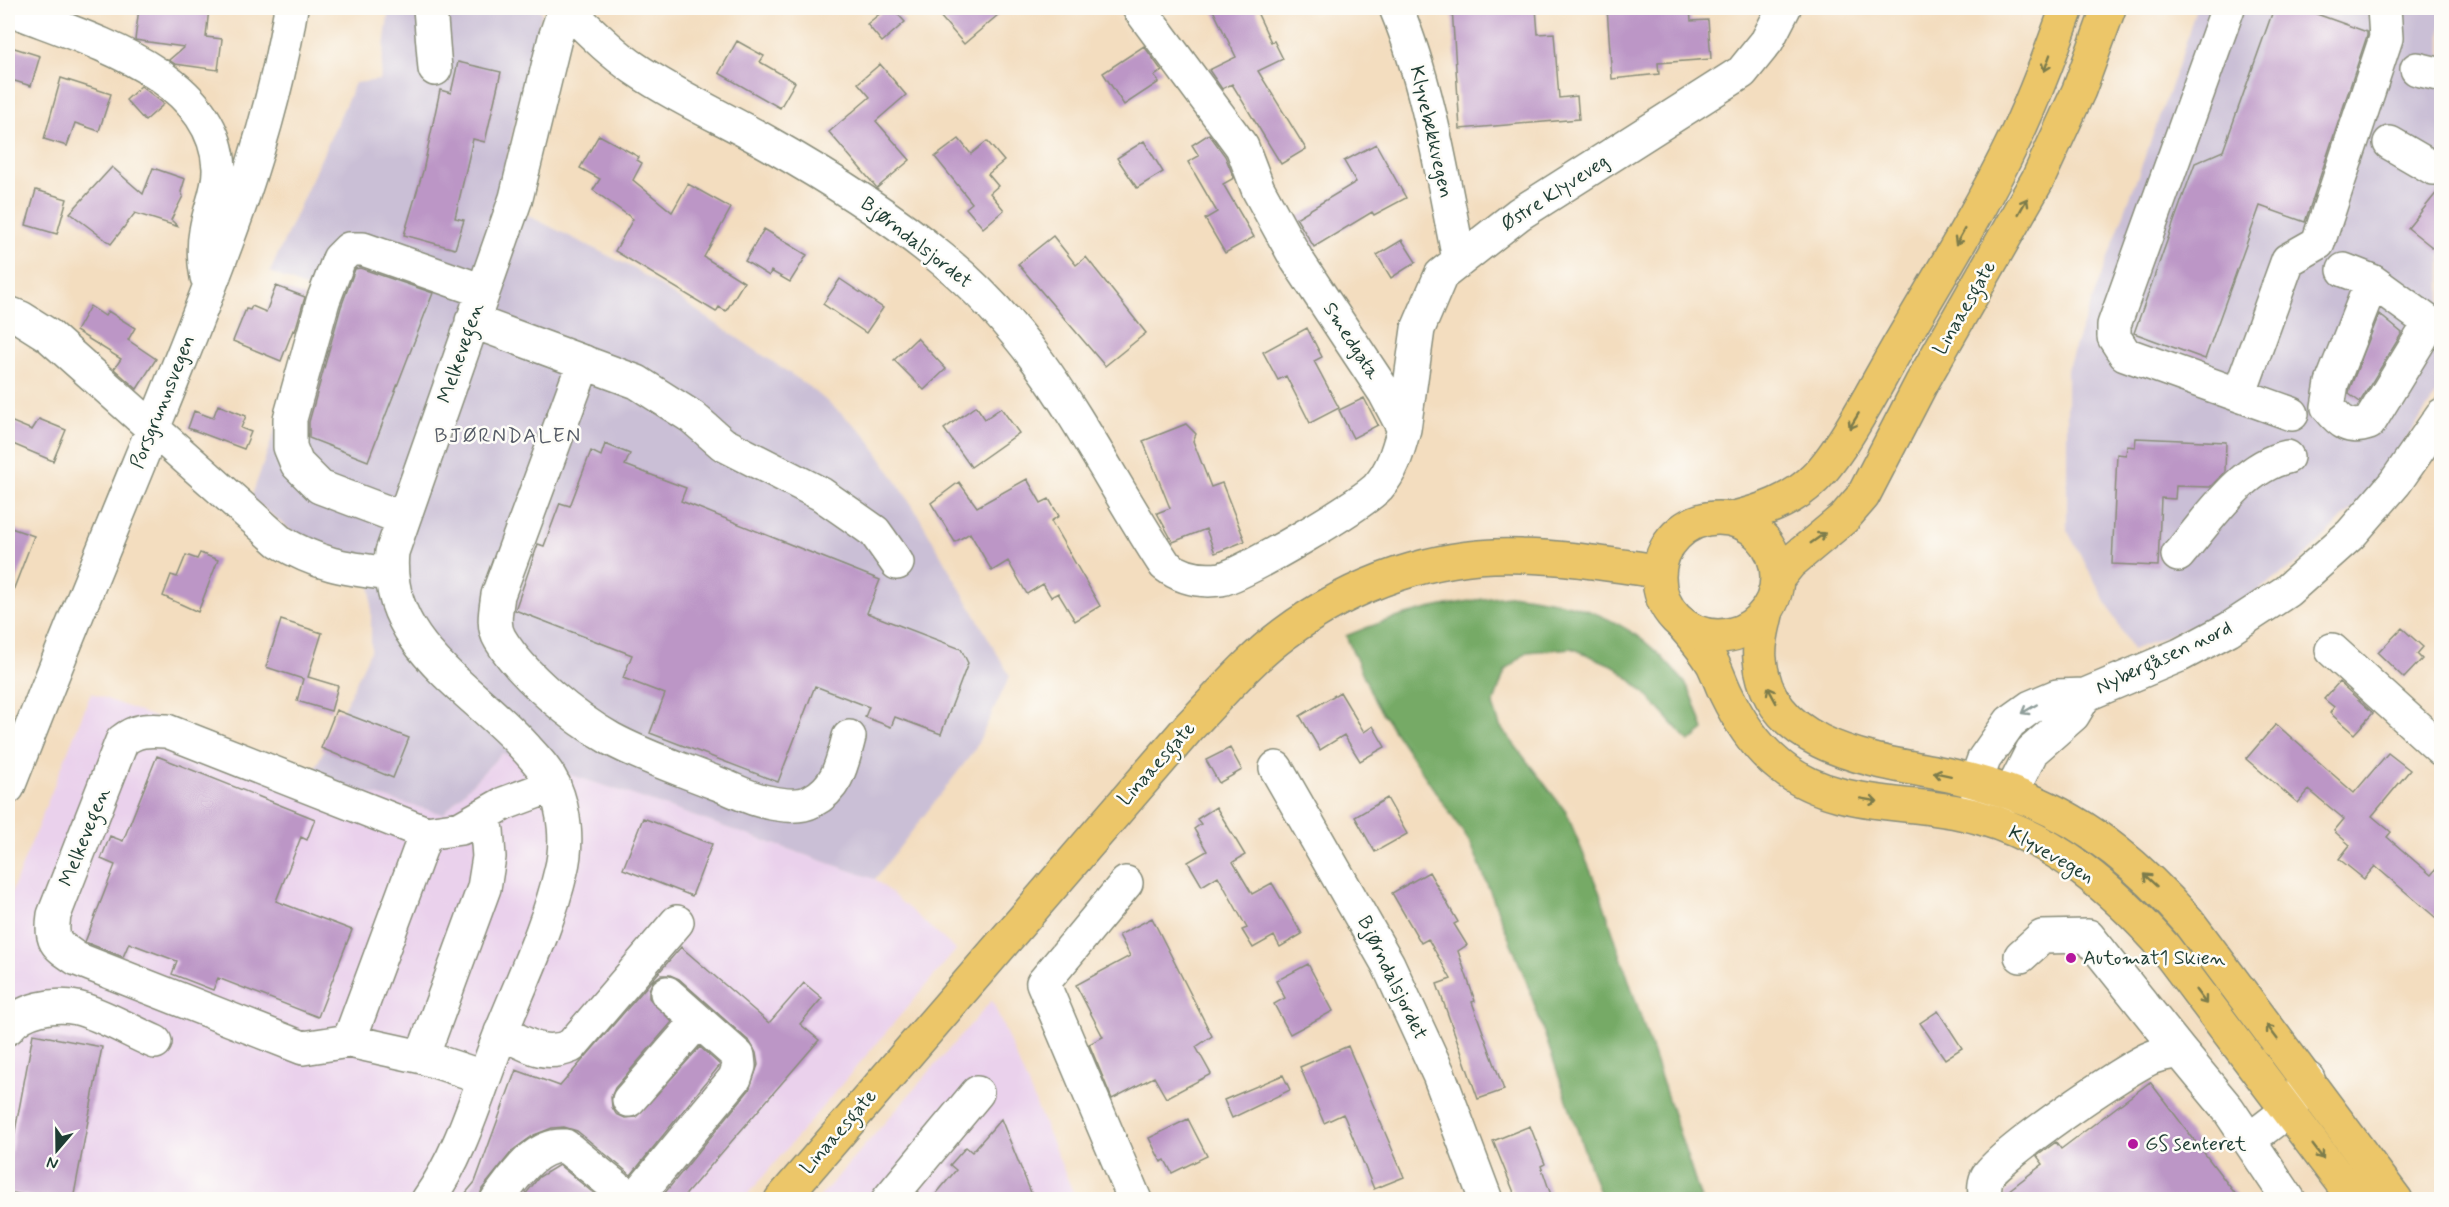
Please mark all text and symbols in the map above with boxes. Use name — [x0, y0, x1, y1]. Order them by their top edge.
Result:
one-way arrow — [2041, 53, 2052, 71]
street label: Klyvebekkvegen — [1403, 63, 1459, 201]
street label: Østre Klyveveg — [1496, 148, 1614, 238]
street label: Bjørndalsjordet — [855, 191, 977, 295]
one-way arrow — [2017, 198, 2029, 215]
one-way arrow — [1954, 228, 1966, 245]
street label: Linaaesgate — [1927, 256, 2005, 361]
street label: Smedgata — [1316, 297, 1387, 386]
street label: Melkevegen — [431, 299, 493, 407]
street label: Porsgrunnsvegen — [124, 331, 202, 473]
one-way arrow — [1847, 412, 1859, 429]
district label: BJØRNDALEN — [434, 422, 582, 450]
one-way arrow — [1810, 532, 1826, 544]
street label: Nybergåsen nord — [2091, 615, 2237, 703]
one-way arrow — [1766, 687, 1778, 704]
one-way arrow — [2021, 704, 2039, 715]
street label: Linaaesgate — [1112, 716, 1204, 813]
one-way arrow — [1933, 768, 1953, 779]
street label: Melkevegen — [53, 783, 119, 891]
one-way arrow — [1858, 795, 1878, 806]
street label: Klyvevegen — [2002, 819, 2099, 891]
one-way arrow — [2143, 873, 2158, 887]
street label: Bjørndalsjordet — [1350, 912, 1434, 1044]
place label: Automat1 Skien — [2083, 945, 2226, 972]
marker: Automat1 Skien — [2064, 951, 2078, 965]
one-way arrow — [2195, 988, 2207, 1004]
one-way arrow — [2266, 1024, 2279, 1040]
street label: Linaaesgate — [794, 1084, 885, 1182]
north arrow — [27, 1120, 87, 1180]
place label: GS senteret — [2145, 1131, 2247, 1158]
marker: GS senteret — [2126, 1137, 2140, 1151]
one-way arrow — [2312, 1144, 2325, 1160]
text: N — [44, 1151, 61, 1174]

